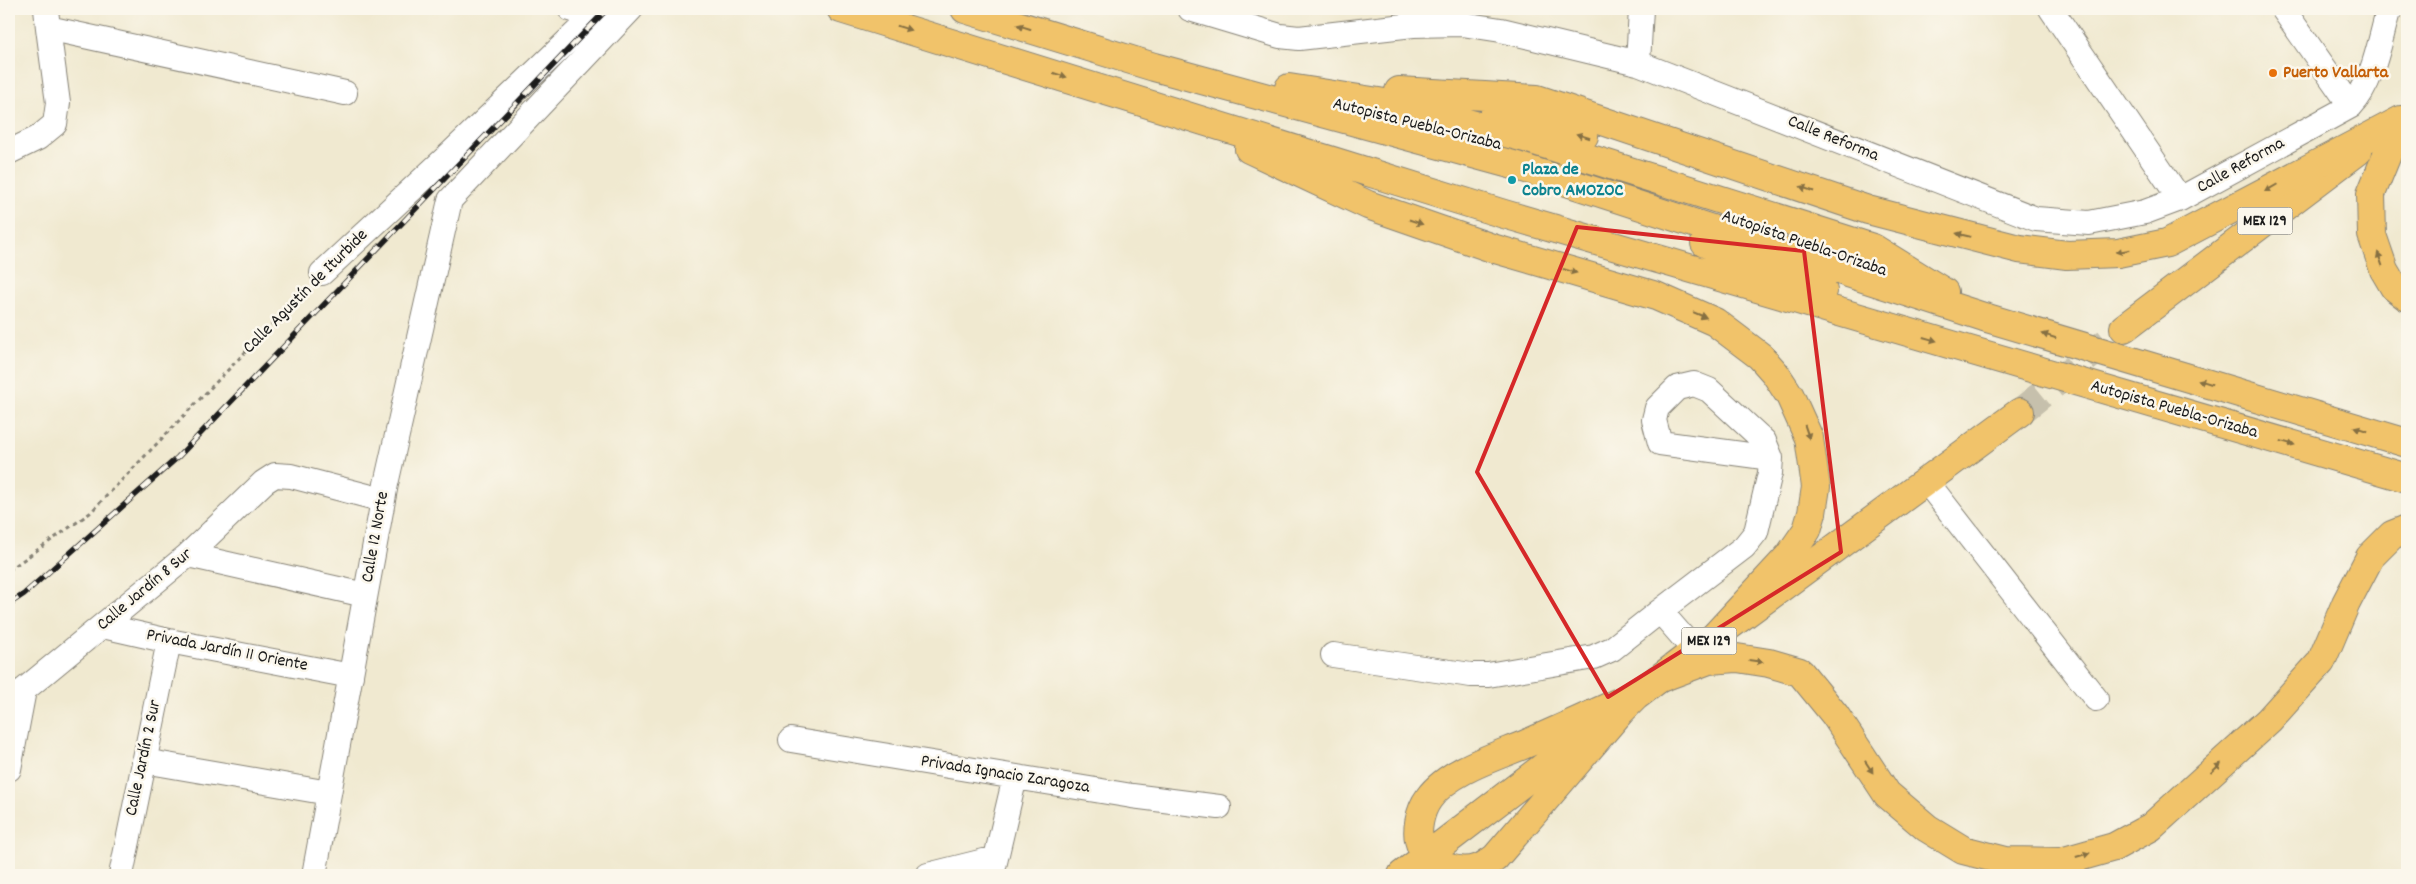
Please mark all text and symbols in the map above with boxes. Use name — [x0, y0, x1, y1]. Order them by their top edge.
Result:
one-way arrow — [1017, 23, 1032, 30]
one-way arrow — [897, 24, 912, 32]
place label: Puerto Vallarta — [2283, 61, 2389, 86]
marker: Puerto Vallarta — [2267, 67, 2279, 79]
one-way arrow — [1052, 72, 1067, 80]
street label: Autopista Puebla-Orizaba — [1330, 92, 1504, 158]
street label: Calle Reforma — [1784, 109, 1883, 169]
street label: Calle Reforma — [2193, 131, 2290, 200]
one-way arrow — [1576, 132, 1591, 139]
place label: Plaza de Cobro AMOZOC — [1522, 158, 1623, 204]
marker: Plaza de Cobro AMOZOC — [1506, 174, 1518, 186]
one-way arrow — [2264, 184, 2279, 192]
one-way arrow — [1800, 185, 1815, 192]
street label: Autopista Puebla-Orizaba — [1718, 204, 1890, 284]
road number: MEX 129 — [2238, 208, 2292, 235]
one-way arrow — [1408, 219, 1423, 226]
street label: Calle Agustín de Iturbide — [238, 224, 374, 360]
one-way arrow — [1955, 231, 1971, 239]
one-way arrow — [2115, 248, 2131, 256]
one-way arrow — [2376, 251, 2383, 266]
one-way arrow — [1563, 268, 1578, 276]
one-way arrow — [1693, 312, 1707, 320]
one-way arrow — [2041, 332, 2056, 340]
one-way arrow — [1923, 335, 1938, 343]
street label: Autopista Puebla-Orizaba — [2087, 374, 2261, 446]
one-way arrow — [2197, 378, 2212, 386]
one-way arrow — [2353, 424, 2368, 432]
one-way arrow — [1803, 425, 1811, 440]
one-way arrow — [2280, 439, 2295, 447]
street label: Calle 12 Norte — [356, 489, 396, 584]
street label: Calle Jardín 8 Sur — [92, 542, 198, 637]
street label: Privada Jardín 11 Oriente — [144, 623, 310, 679]
road number: MEX 129 — [1682, 627, 1736, 654]
one-way arrow — [1748, 657, 1764, 665]
street label: Calle Jardín 2 Sur — [119, 697, 169, 818]
street label: Privada Ignacio Zaragoza — [919, 749, 1092, 801]
one-way arrow — [1864, 760, 1873, 773]
one-way arrow — [2210, 762, 2222, 774]
one-way arrow — [2076, 851, 2091, 859]

